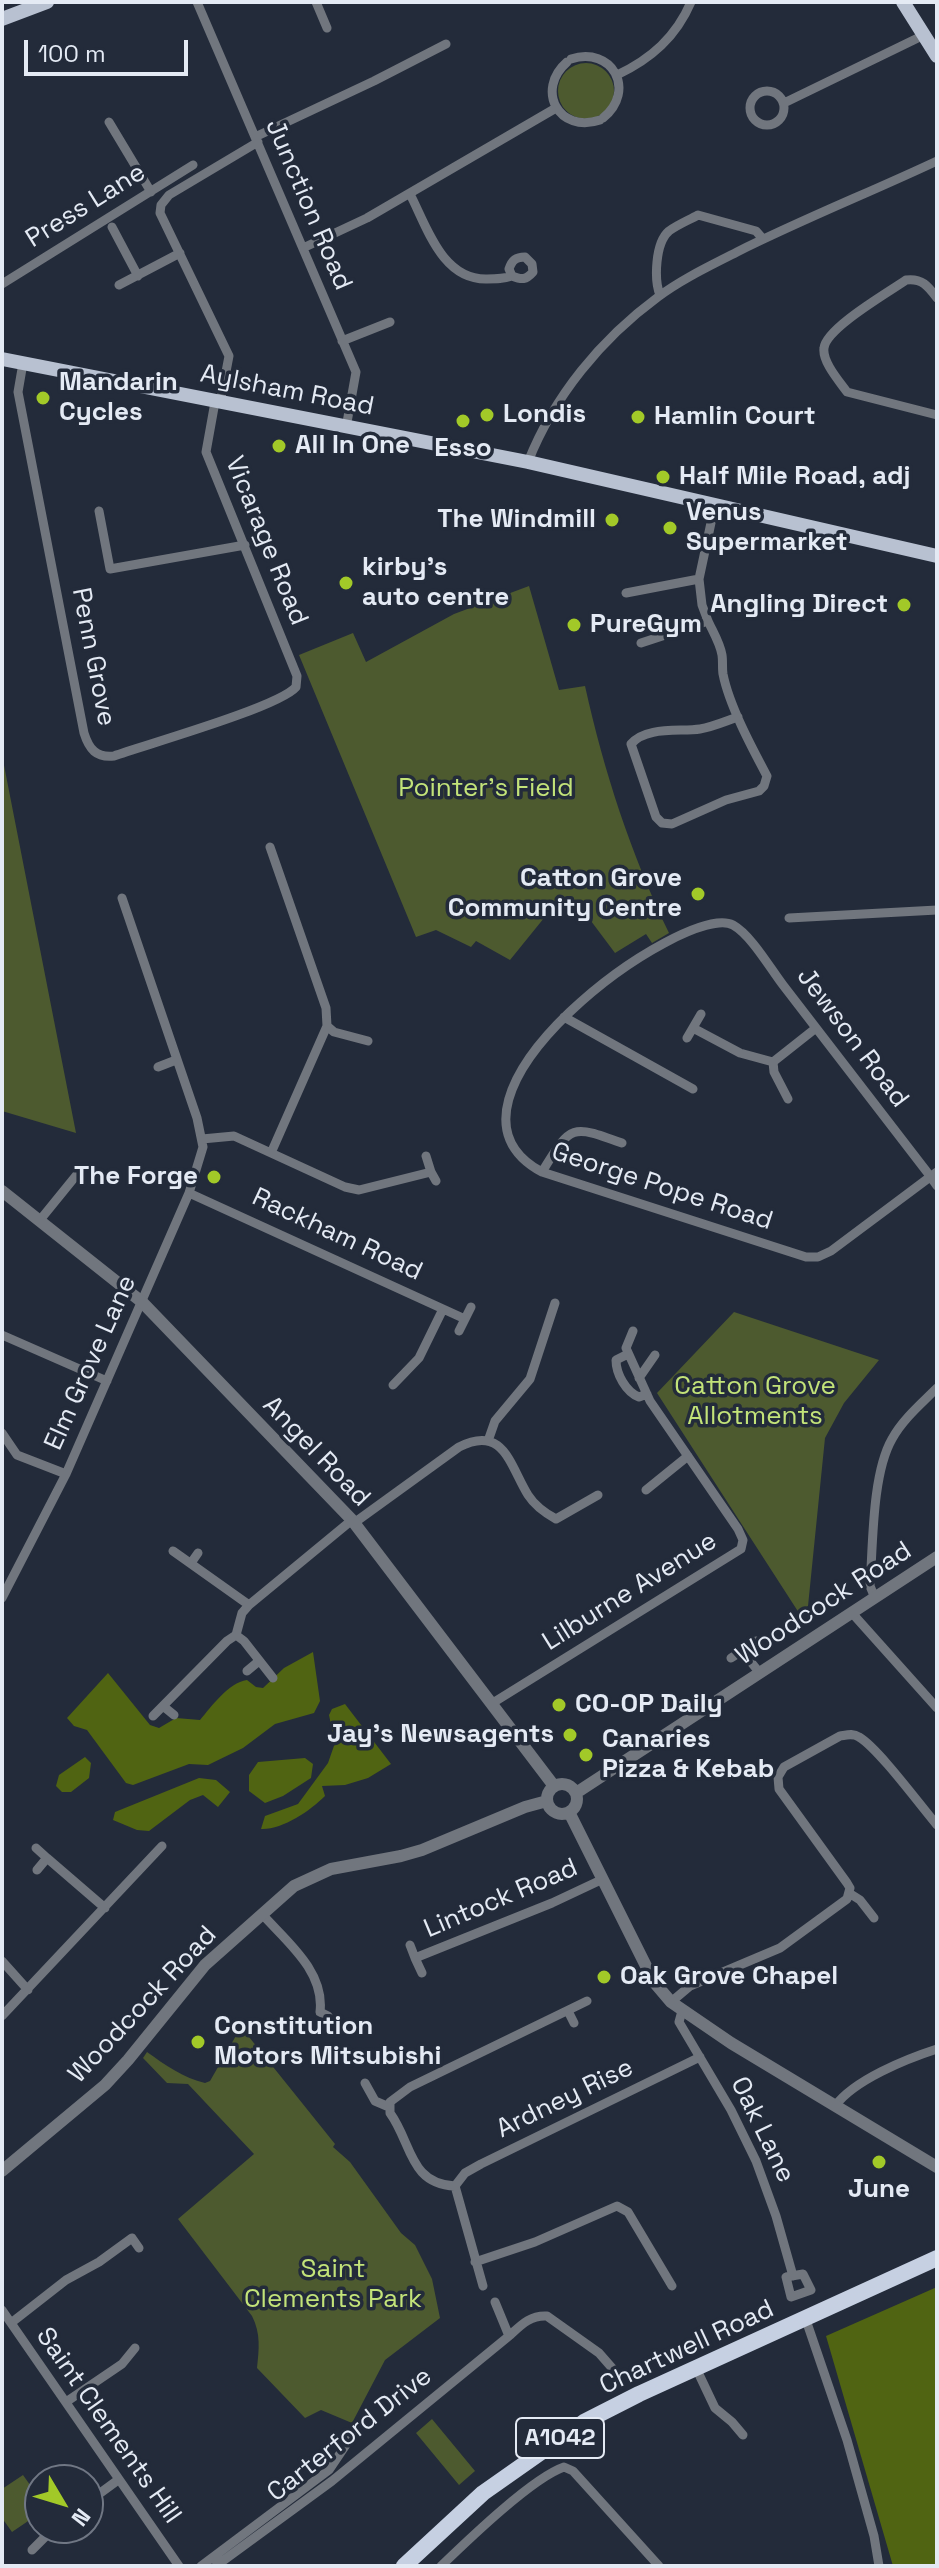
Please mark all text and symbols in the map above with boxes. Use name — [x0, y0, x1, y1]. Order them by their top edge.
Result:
scale bar — [28, 24, 192, 74]
text: 100 m — [38, 38, 106, 69]
street label: Junction Road — [258, 115, 358, 295]
street label: Press Lane — [21, 157, 151, 255]
street label: Aylsham Road — [198, 359, 376, 423]
place label: Mandarin Cycles — [59, 367, 178, 428]
marker: Mandarin Cycles — [34, 389, 52, 407]
place label: Londis — [503, 399, 586, 431]
place label: Hamlin Court — [654, 401, 816, 433]
marker: Londis — [478, 406, 496, 424]
marker: Hamlin Court — [629, 408, 647, 426]
marker: Esso — [454, 412, 472, 430]
place label: All In One — [295, 430, 410, 462]
place label: Esso — [434, 433, 492, 465]
marker: All In One — [270, 437, 288, 455]
street label: Vicarage Road — [218, 452, 314, 630]
place label: Half Mile Road, adj — [679, 461, 911, 493]
marker: Half Mile Road, adj — [654, 468, 672, 486]
place label: Venus Supermarket — [686, 497, 848, 558]
place label: The Windmill — [437, 504, 596, 536]
marker: The Windmill — [603, 511, 621, 529]
marker: Venus Supermarket — [661, 519, 679, 537]
place label: kirby's auto centre — [362, 552, 509, 614]
marker: kirby's auto centre — [337, 574, 355, 592]
street label: Penn Grove — [64, 585, 122, 729]
place label: Angling Direct — [710, 589, 888, 621]
marker: Angling Direct — [895, 596, 913, 614]
place label: PureGym — [590, 609, 702, 641]
marker: PureGym — [565, 616, 583, 634]
park label: Pointer's Field — [398, 773, 574, 805]
place label: Catton Grove Community Centre — [448, 863, 682, 924]
marker: Catton Grove Community Centre — [689, 885, 707, 903]
street label: Jewson Road — [789, 962, 915, 1114]
street label: George Pope Road — [548, 1137, 776, 1237]
place label: The Forge — [74, 1161, 198, 1193]
marker: The Forge — [205, 1168, 223, 1186]
street label: Rackham Road — [247, 1182, 427, 1288]
street label: Elm Grove Lane — [38, 1271, 144, 1455]
park label: Catton Grove Allotments — [674, 1371, 836, 1432]
street label: Angel Road — [256, 1390, 376, 1514]
street label: Lilburne Avenue — [537, 1526, 723, 1658]
street label: Woodcock Road — [730, 1536, 918, 1672]
place label: CO-OP Daily — [575, 1689, 723, 1721]
marker: CO-OP Daily — [550, 1696, 568, 1714]
place label: Jay's Newsagents — [327, 1719, 554, 1751]
place label: Canaries Pizza & Kebab — [602, 1724, 774, 1786]
marker: Jay's Newsagents — [561, 1726, 579, 1744]
marker: Canaries Pizza & Kebab — [577, 1746, 595, 1764]
street label: Lintock Road — [420, 1853, 582, 1945]
street label: Woodcock Road — [62, 1920, 224, 2090]
place label: Oak Grove Chapel — [620, 1961, 838, 1993]
marker: Oak Grove Chapel — [595, 1968, 613, 1986]
place label: Constitution Motors Mitsubishi — [214, 2011, 441, 2072]
marker: Constitution Motors Mitsubishi — [189, 2033, 207, 2051]
street label: Ardney Rise — [492, 2052, 638, 2146]
street label: Oak Lane — [723, 2072, 801, 2188]
marker: June — [870, 2153, 888, 2171]
place label: June — [848, 2174, 910, 2206]
park label: Saint Clements Park — [244, 2254, 422, 2316]
street label: Chartwell Road — [595, 2294, 779, 2402]
street label: Saint Clements Hill — [29, 2322, 187, 2530]
street label: Carterford Drive — [262, 2361, 438, 2509]
road number: A1042 — [516, 2418, 604, 2458]
north arrow — [24, 2464, 104, 2544]
text: N — [66, 2503, 97, 2532]

